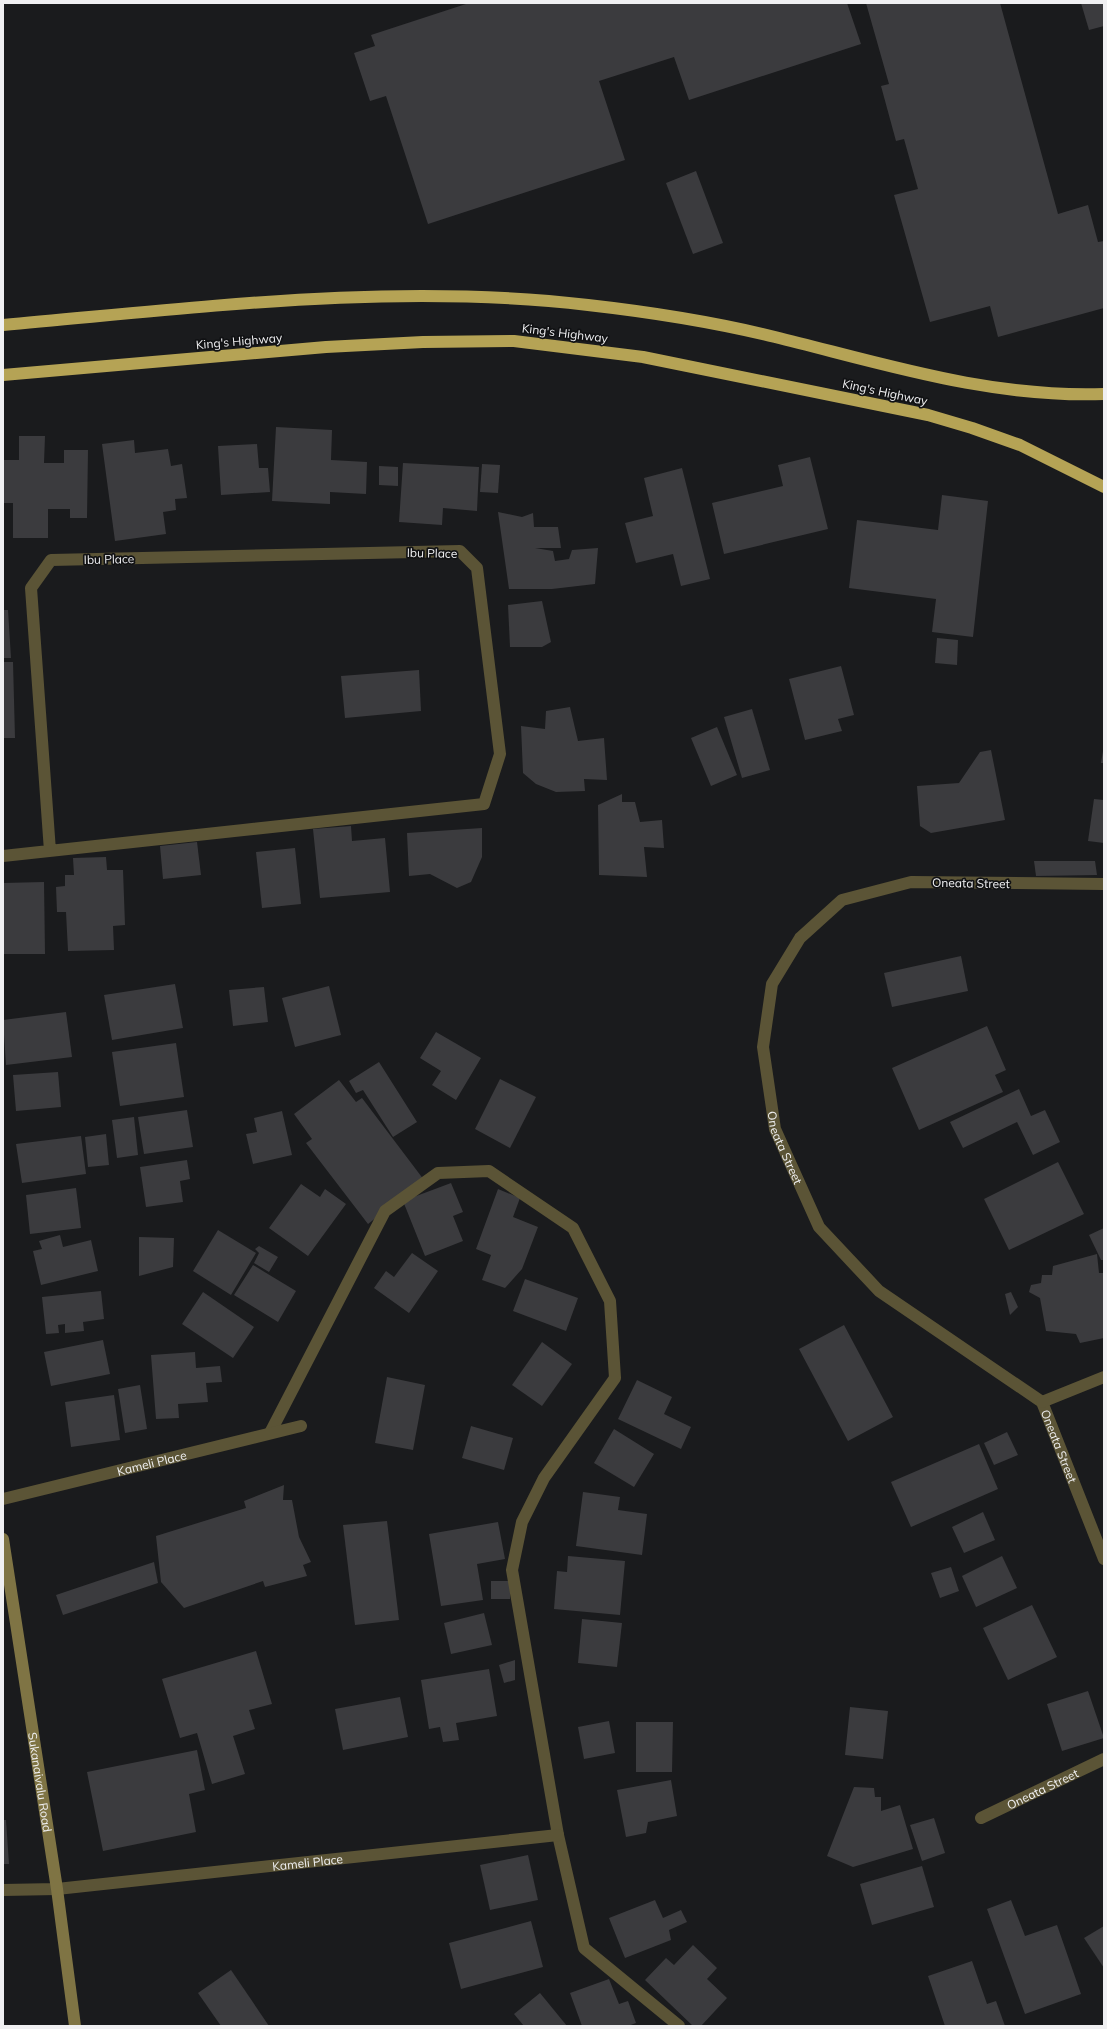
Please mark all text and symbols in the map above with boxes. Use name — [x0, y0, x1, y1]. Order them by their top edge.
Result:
street label: King's Highway — [521, 320, 609, 346]
street label: King's Highway — [195, 330, 283, 352]
street label: King's Highway — [841, 376, 929, 408]
street label: Ibu Place — [407, 545, 457, 561]
street label: Ibu Place — [84, 551, 134, 567]
street label: Oneata Street — [932, 875, 1010, 891]
street label: Oneata Street — [765, 1110, 806, 1186]
street label: Oneata Street — [1038, 1407, 1081, 1485]
street label: Kameli Place — [115, 1447, 188, 1478]
street label: Sukanaivalu Road — [25, 1731, 56, 1833]
street label: Oneata Street — [1004, 1765, 1081, 1812]
street label: Kameli Place — [271, 1851, 344, 1873]

